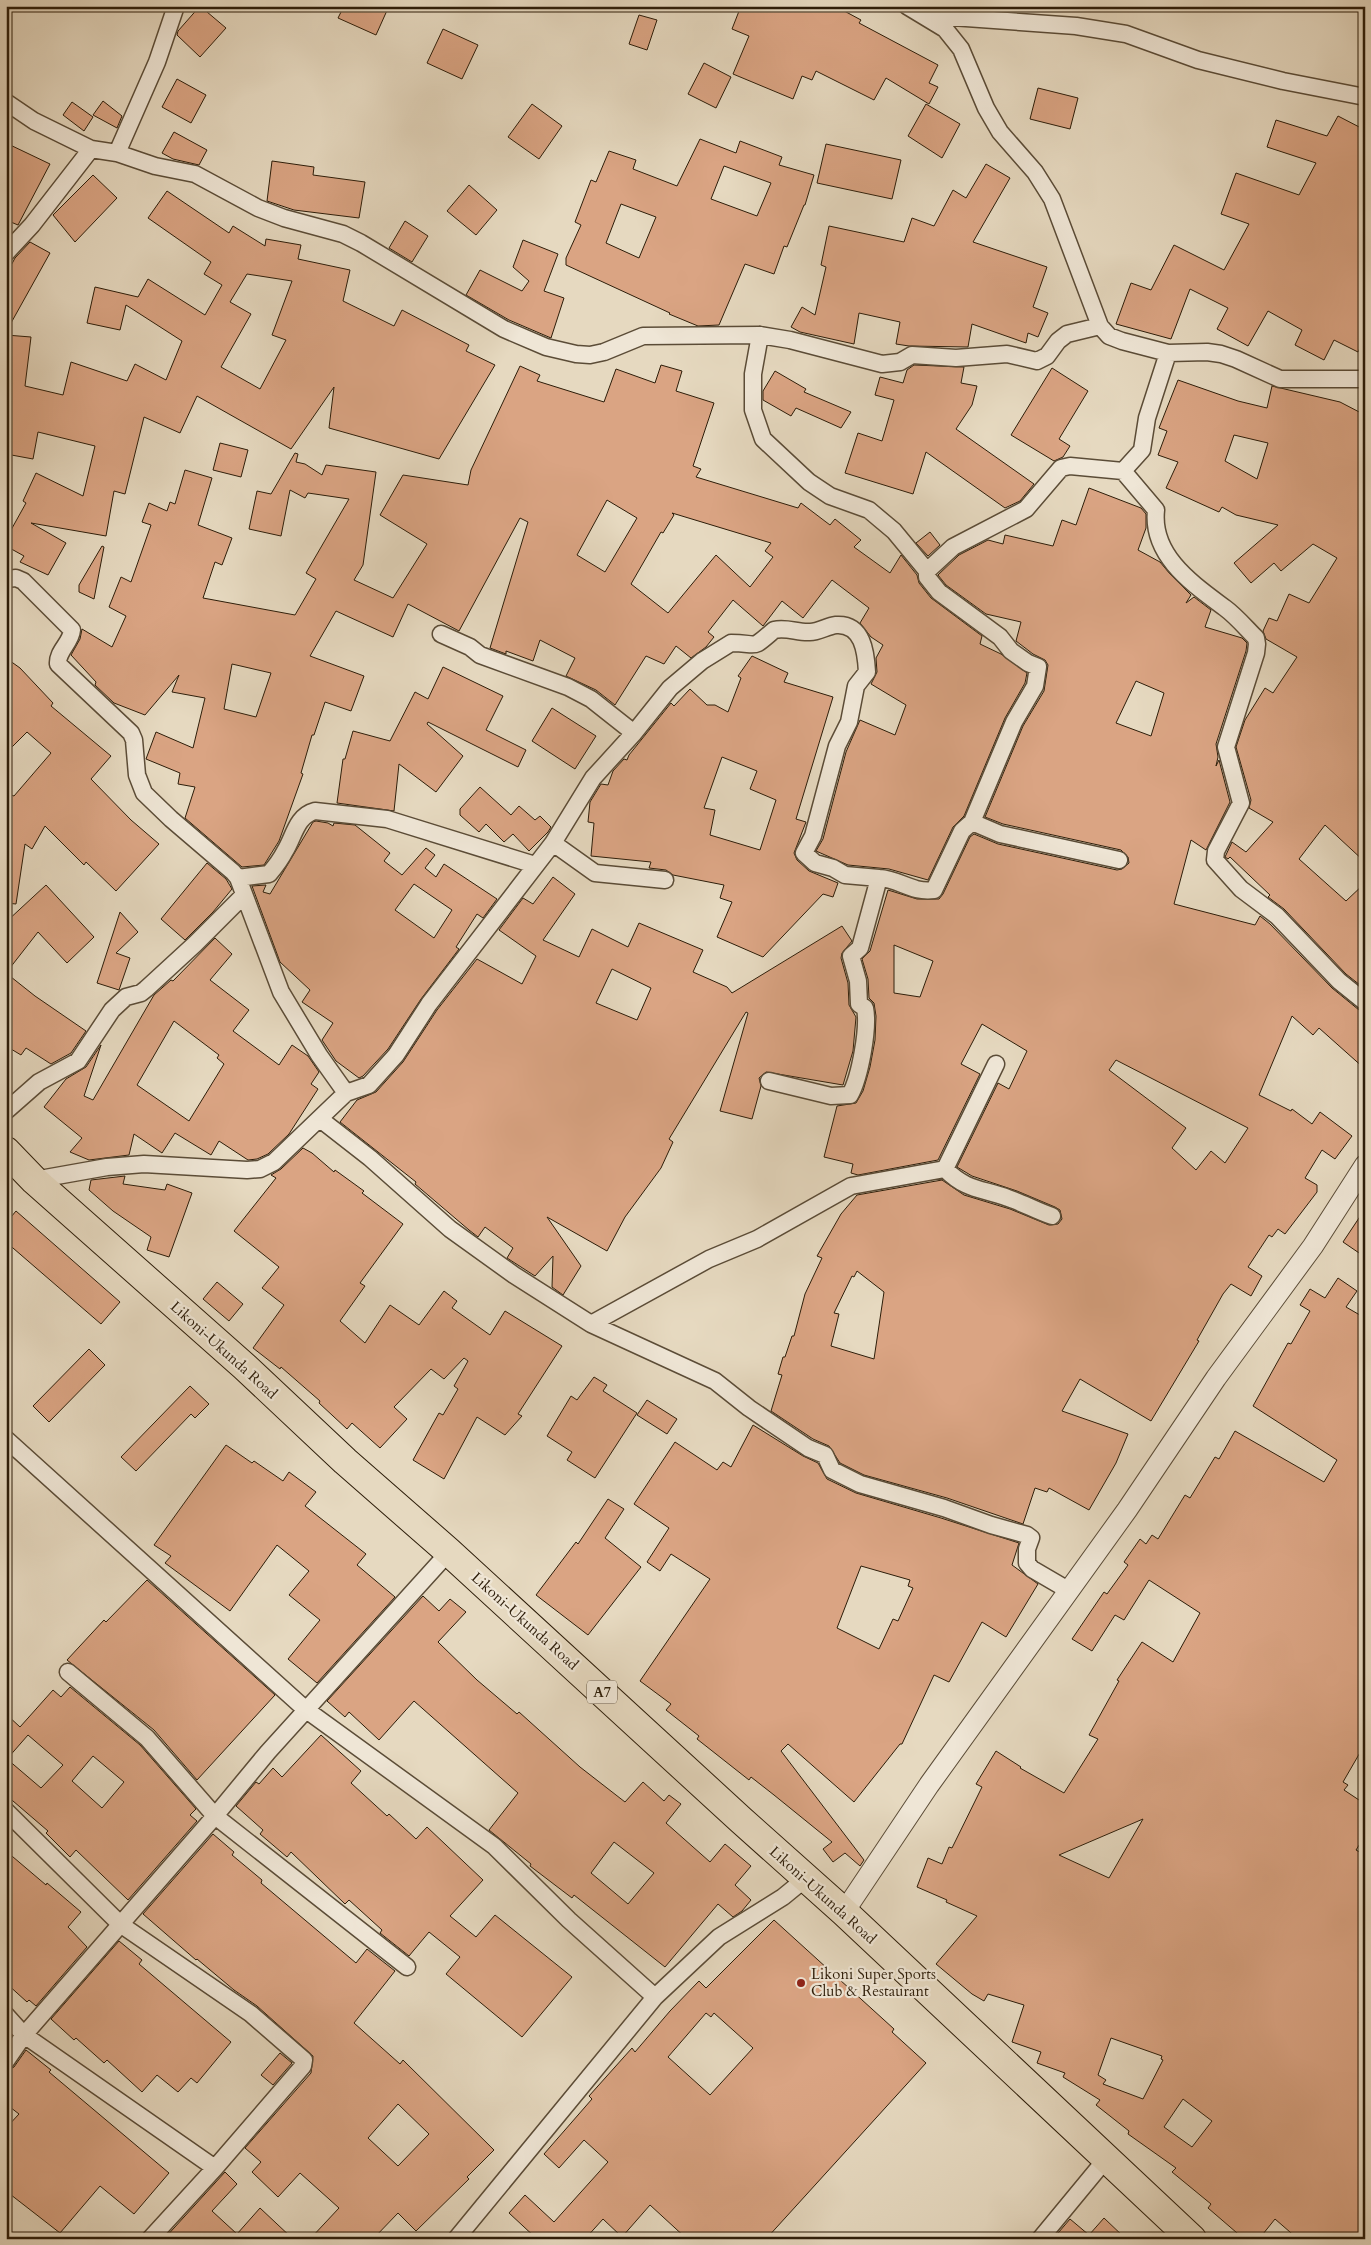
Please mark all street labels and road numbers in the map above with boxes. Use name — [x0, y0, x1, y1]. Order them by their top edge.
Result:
street label: Likoni-Ukunda Road — [166, 1297, 282, 1403]
street label: Likoni-Ukunda Road — [467, 1568, 583, 1674]
road number: A7 — [587, 1680, 617, 1704]
street label: Likoni-Ukunda Road — [765, 1842, 881, 1948]

